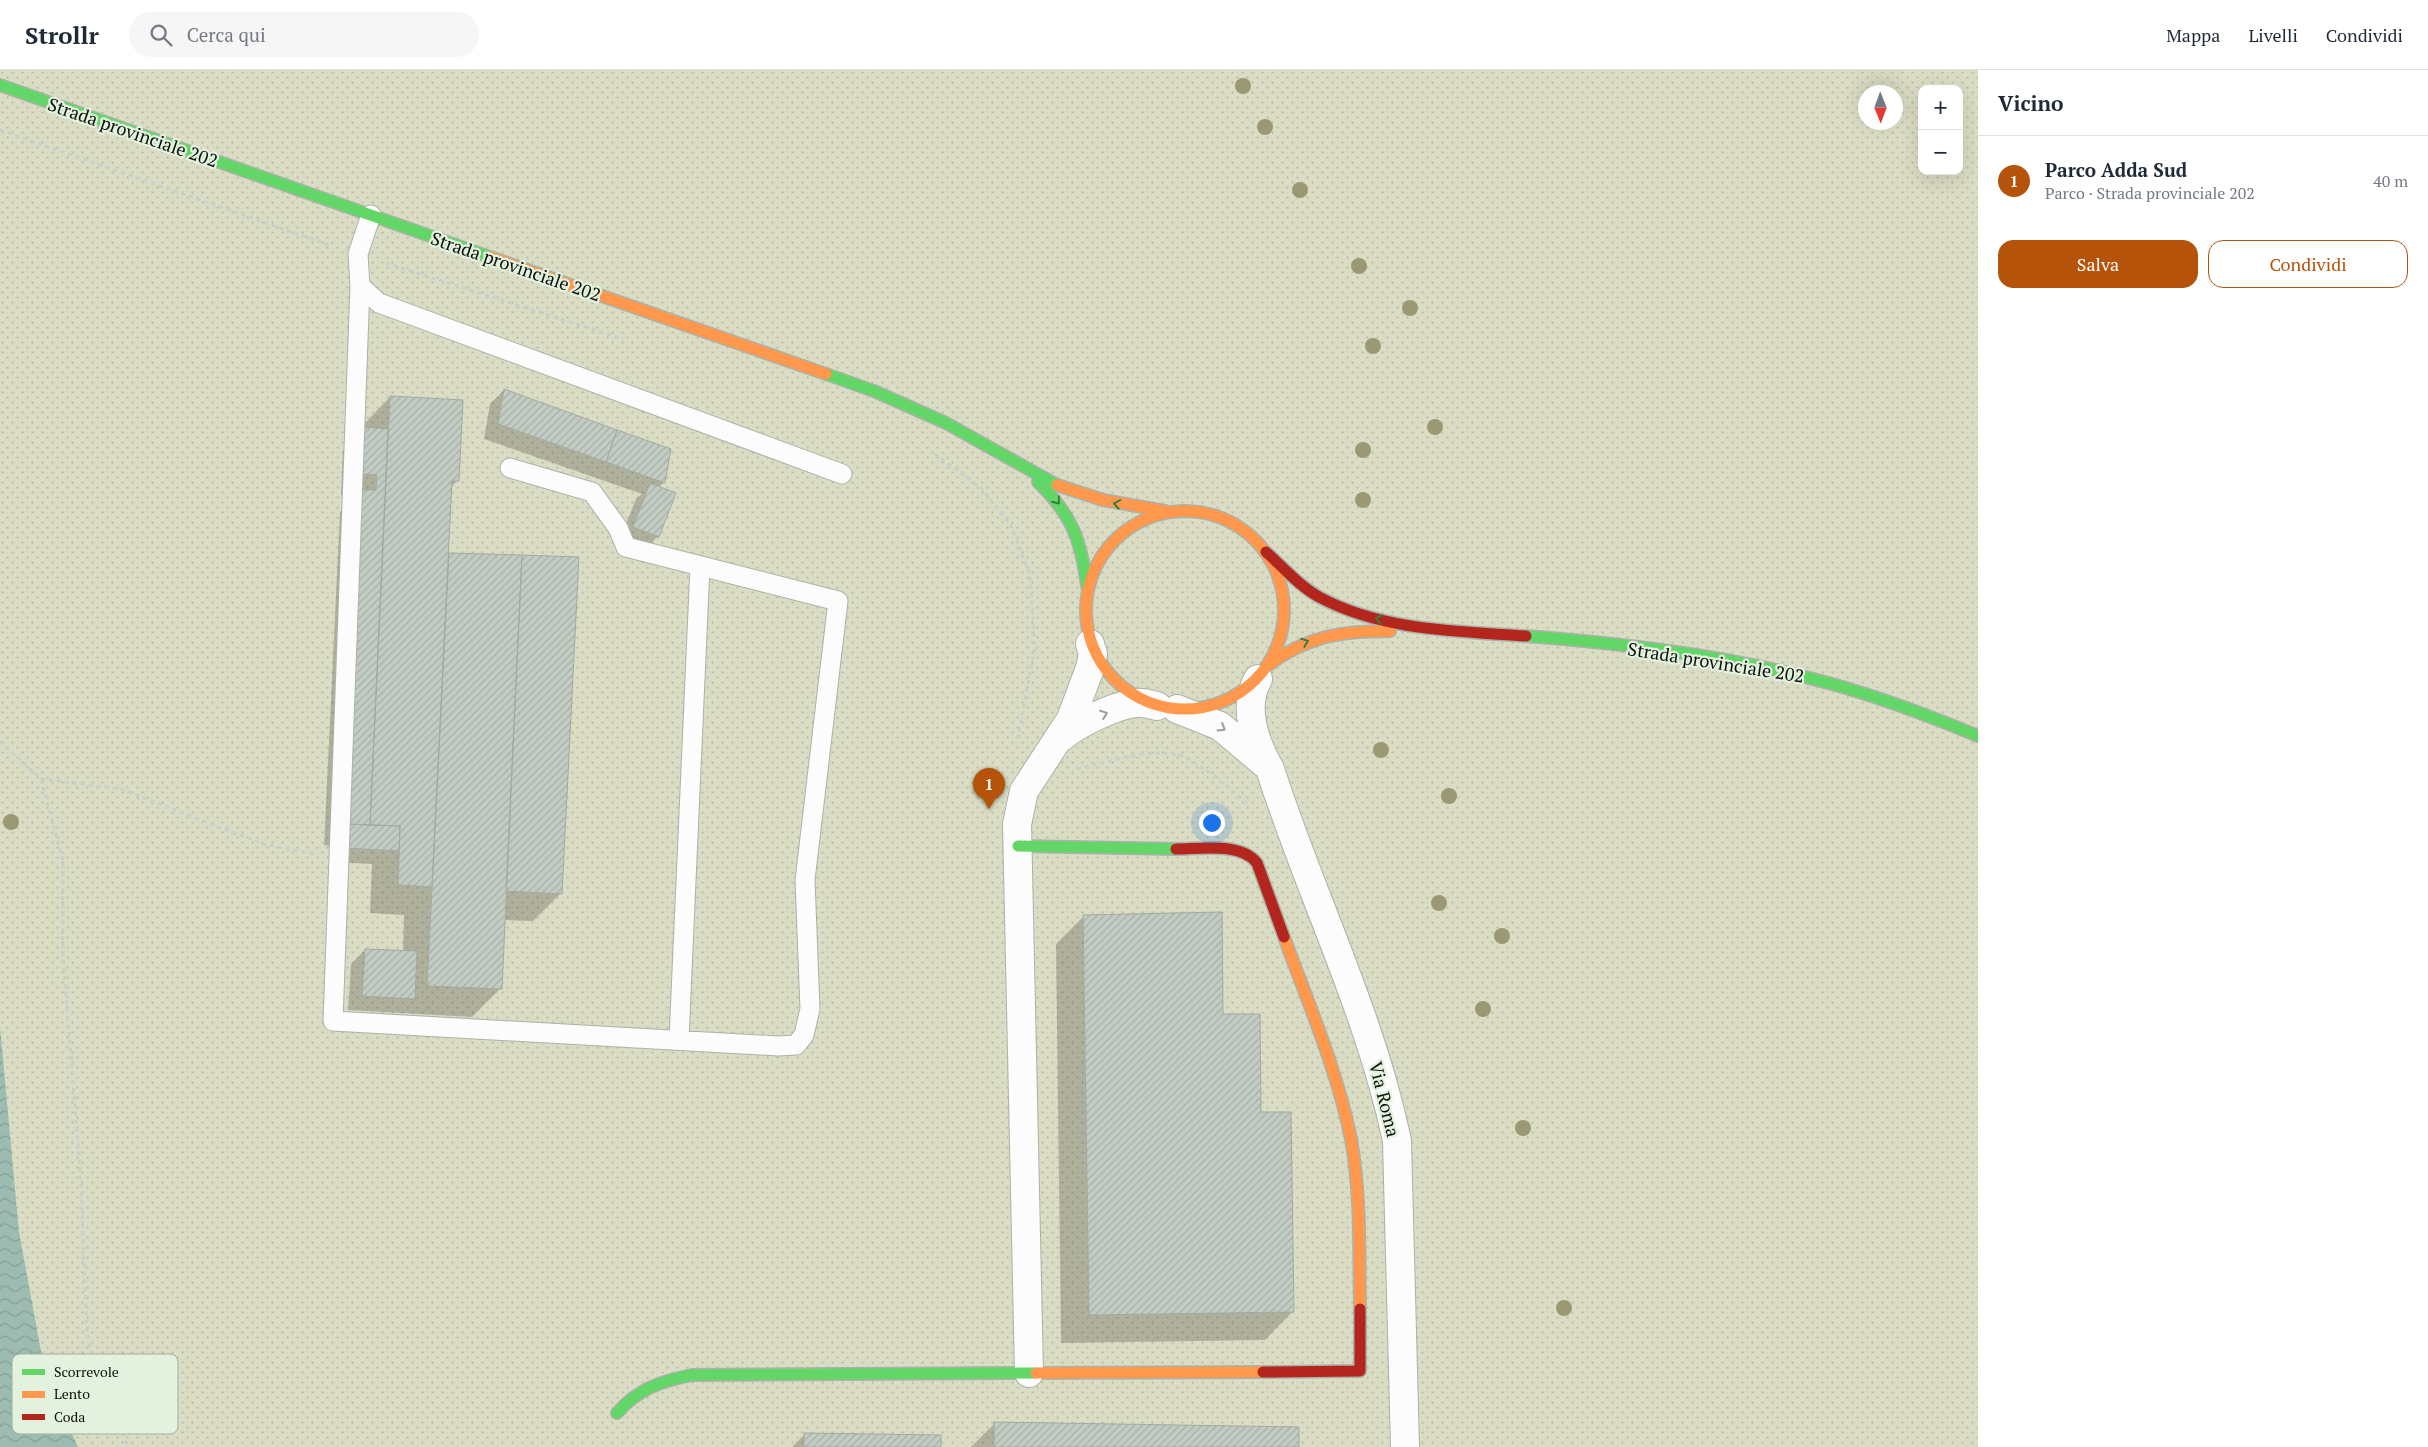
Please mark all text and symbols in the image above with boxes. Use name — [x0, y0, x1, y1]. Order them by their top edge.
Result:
search box — [129, 12, 479, 57]
text: Strollr — [25, 19, 99, 51]
icon: search — [147, 21, 175, 49]
text: Cerca qui — [187, 22, 266, 47]
text: Mappa — [2166, 23, 2220, 47]
text: Livelli — [2248, 23, 2298, 47]
text: Condividi — [2326, 23, 2403, 47]
north arrow — [1858, 85, 1903, 130]
map controls — [1918, 85, 1963, 175]
button: + — [1918, 85, 1963, 130]
text: Vicino — [1998, 89, 2064, 117]
street label: Strada provinciale 202 — [45, 92, 221, 172]
button: − — [1918, 130, 1963, 175]
text: Parco Adda Sud — [2045, 157, 2187, 182]
text: 1 — [2009, 170, 2019, 192]
text: 40 m — [2373, 170, 2408, 192]
text: Parco · Strada provinciale 202 — [2045, 182, 2255, 204]
street label: Strada provinciale 202 — [428, 226, 604, 306]
button: Salva — [1998, 240, 2198, 288]
button: Condividi — [2208, 240, 2408, 288]
one-way arrow — [1052, 495, 1060, 504]
one-way arrow — [1113, 499, 1122, 509]
one-way arrow — [1375, 614, 1384, 625]
street label: Strada provinciale 202 — [1626, 636, 1806, 688]
one-way arrow — [1300, 638, 1308, 648]
one-way arrow — [1100, 710, 1108, 720]
one-way arrow — [1216, 722, 1226, 731]
pin: 1 — [973, 768, 1005, 809]
your location — [1199, 810, 1225, 836]
street label: Via Roma — [1364, 1059, 1406, 1139]
legend — [12, 1354, 178, 1434]
text: Scorrevole — [54, 1362, 119, 1381]
text: Lento — [54, 1384, 90, 1403]
text: Coda — [54, 1407, 85, 1426]

